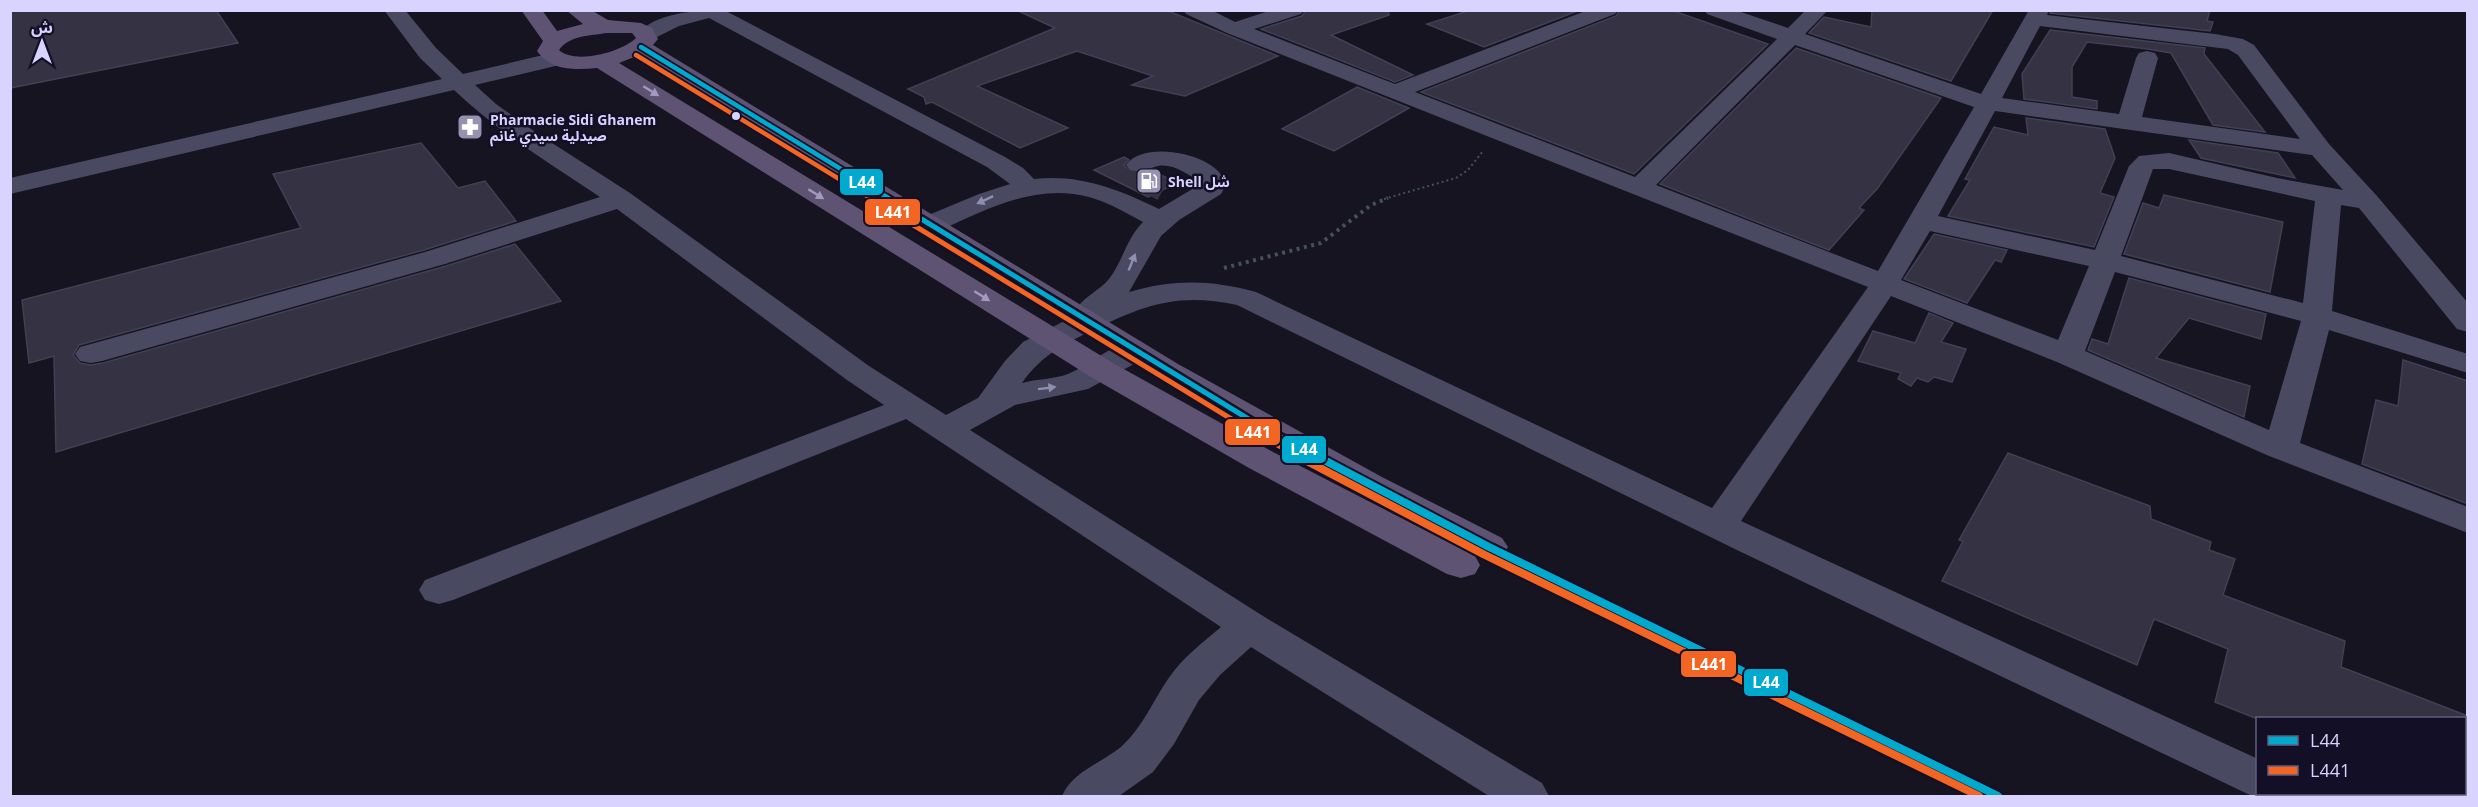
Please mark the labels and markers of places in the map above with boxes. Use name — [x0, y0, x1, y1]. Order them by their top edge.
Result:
place label: Pharmacie Sidi Ghanem صيدلية سيدي غانم — [490, 110, 656, 147]
unlabelled marker — [730, 110, 742, 122]
pharmacy icon: Pharmacie Sidi Ghanem صيدلية سيدي غانم — [455, 112, 485, 142]
fuel station icon: Shell شل — [1134, 166, 1164, 196]
place label: Shell شل — [1168, 172, 1230, 191]

